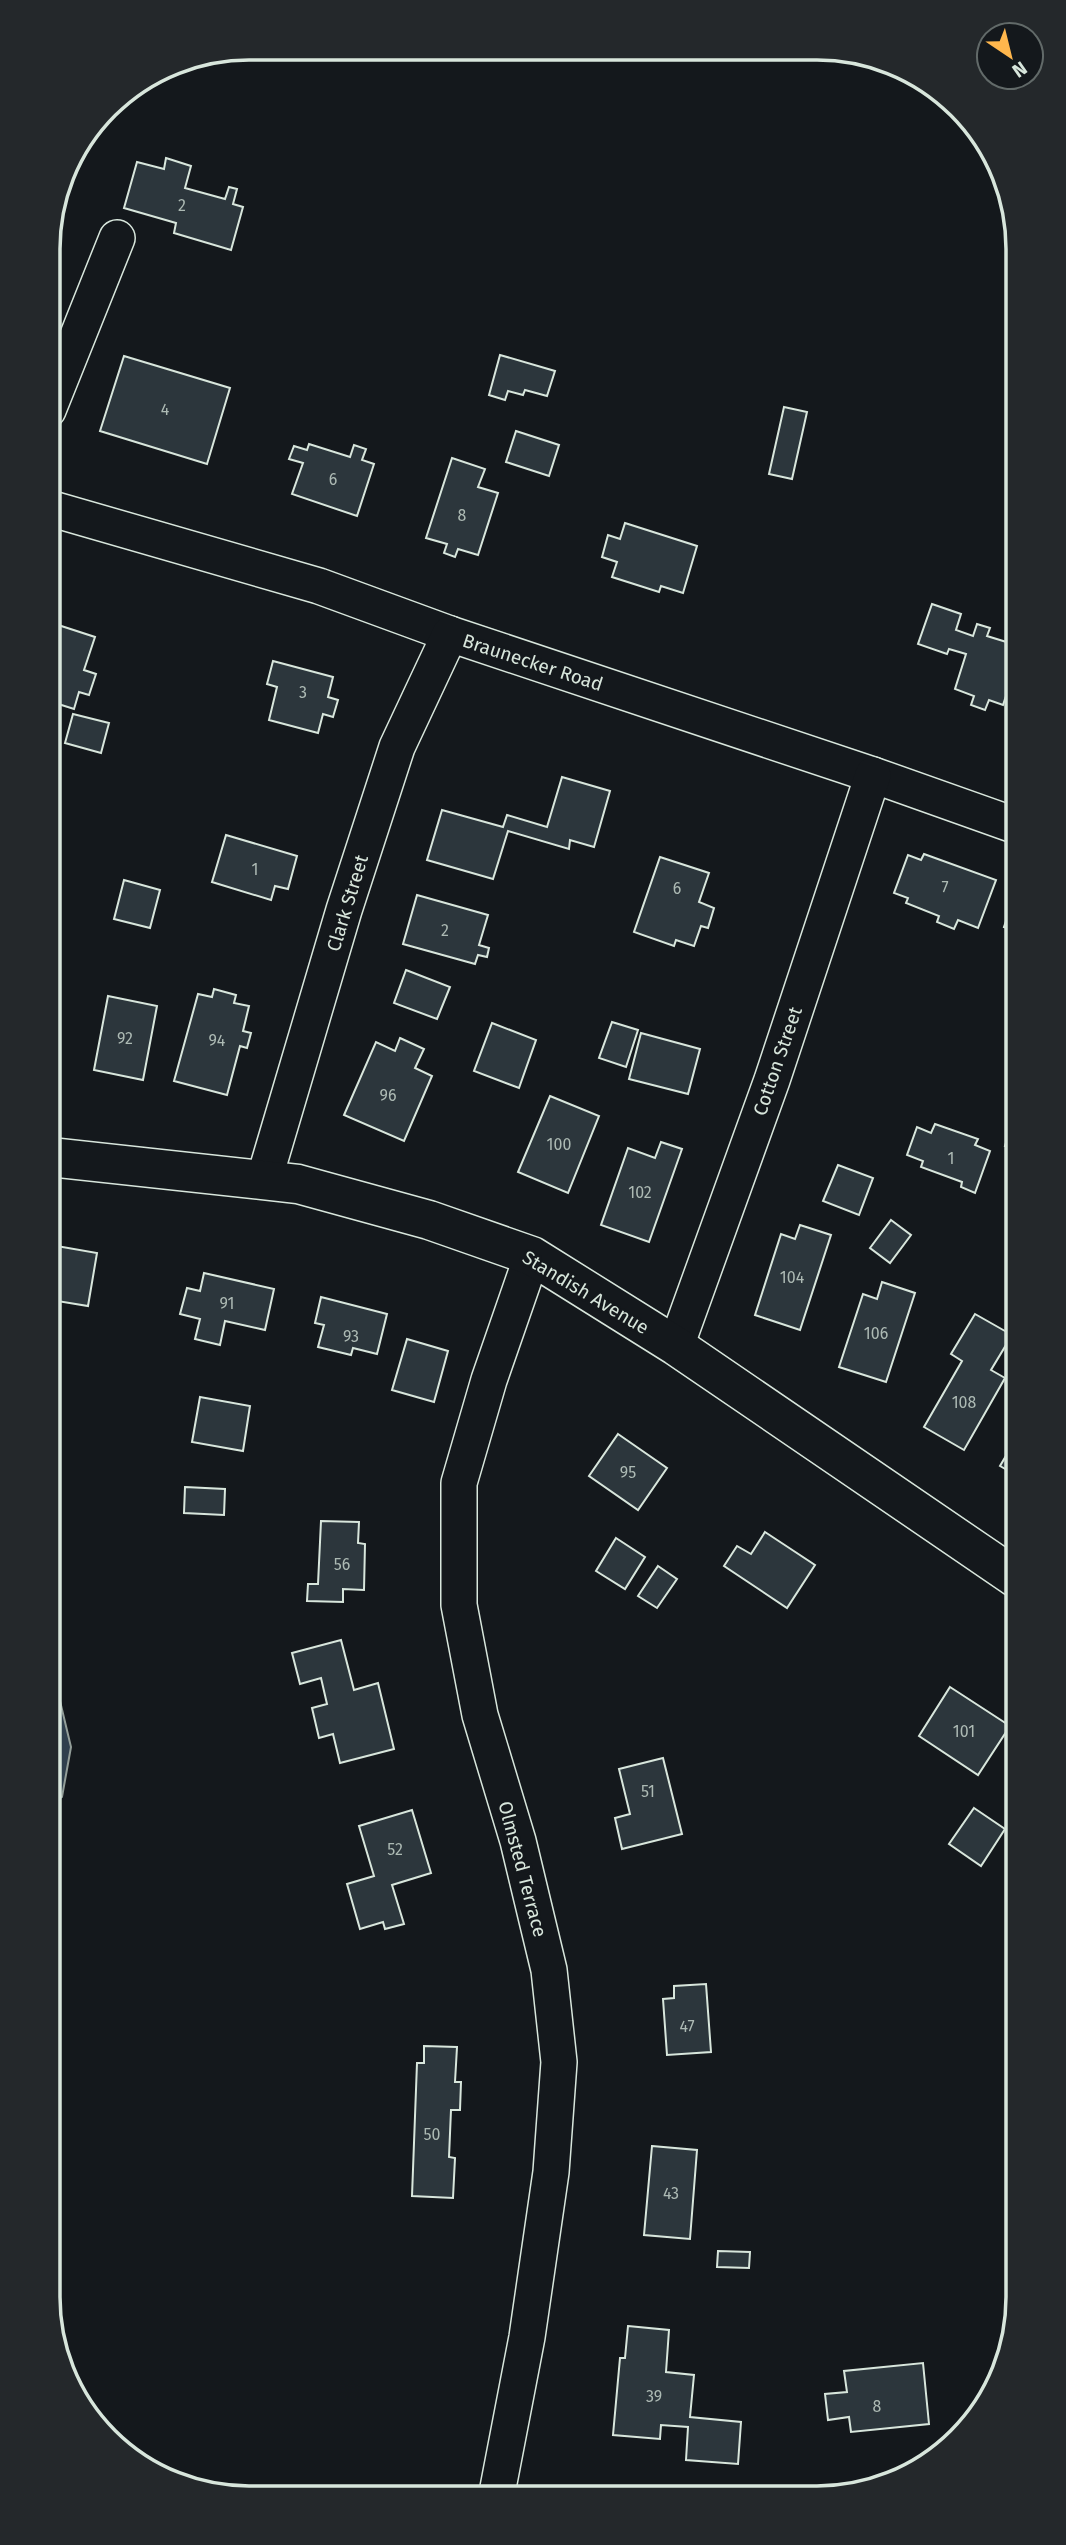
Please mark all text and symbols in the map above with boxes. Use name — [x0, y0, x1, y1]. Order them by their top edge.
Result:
north arrow — [975, 21, 1045, 91]
text: N — [1008, 56, 1031, 83]
house number: 2 — [178, 196, 186, 215]
house number: 4 — [161, 400, 170, 419]
house number: 6 — [329, 470, 337, 489]
house number: 8 — [458, 506, 467, 525]
street label: Braunecker Road — [460, 629, 606, 696]
house number: 3 — [299, 683, 307, 702]
street label: Clark Street — [322, 852, 373, 954]
house number: 1 — [252, 860, 258, 879]
house number: 7 — [941, 878, 949, 897]
house number: 6 — [673, 879, 681, 898]
house number: 2 — [441, 921, 449, 940]
street label: Cotton Street — [748, 1004, 807, 1119]
house number: 92 — [117, 1029, 133, 1048]
house number: 94 — [209, 1031, 226, 1050]
house number: 96 — [380, 1086, 396, 1105]
house number: 100 — [547, 1135, 571, 1154]
house number: 1 — [948, 1149, 954, 1168]
house number: 102 — [628, 1183, 652, 1202]
street label: Standish Avenue — [518, 1246, 653, 1339]
house number: 104 — [780, 1268, 805, 1287]
house number: 91 — [219, 1294, 235, 1313]
house number: 106 — [864, 1324, 888, 1343]
house number: 93 — [343, 1327, 359, 1346]
house number: 108 — [952, 1393, 977, 1412]
house number: 95 — [620, 1463, 636, 1482]
house number: 56 — [334, 1555, 350, 1574]
house number: 101 — [953, 1722, 975, 1741]
house number: 51 — [641, 1782, 655, 1801]
street label: Olmsted Terrace — [493, 1799, 552, 1940]
house number: 52 — [387, 1840, 403, 1859]
house number: 47 — [679, 2017, 695, 2036]
house number: 50 — [424, 2125, 441, 2144]
house number: 43 — [663, 2184, 679, 2203]
house number: 39 — [646, 2387, 662, 2406]
house number: 8 — [873, 2397, 882, 2416]

